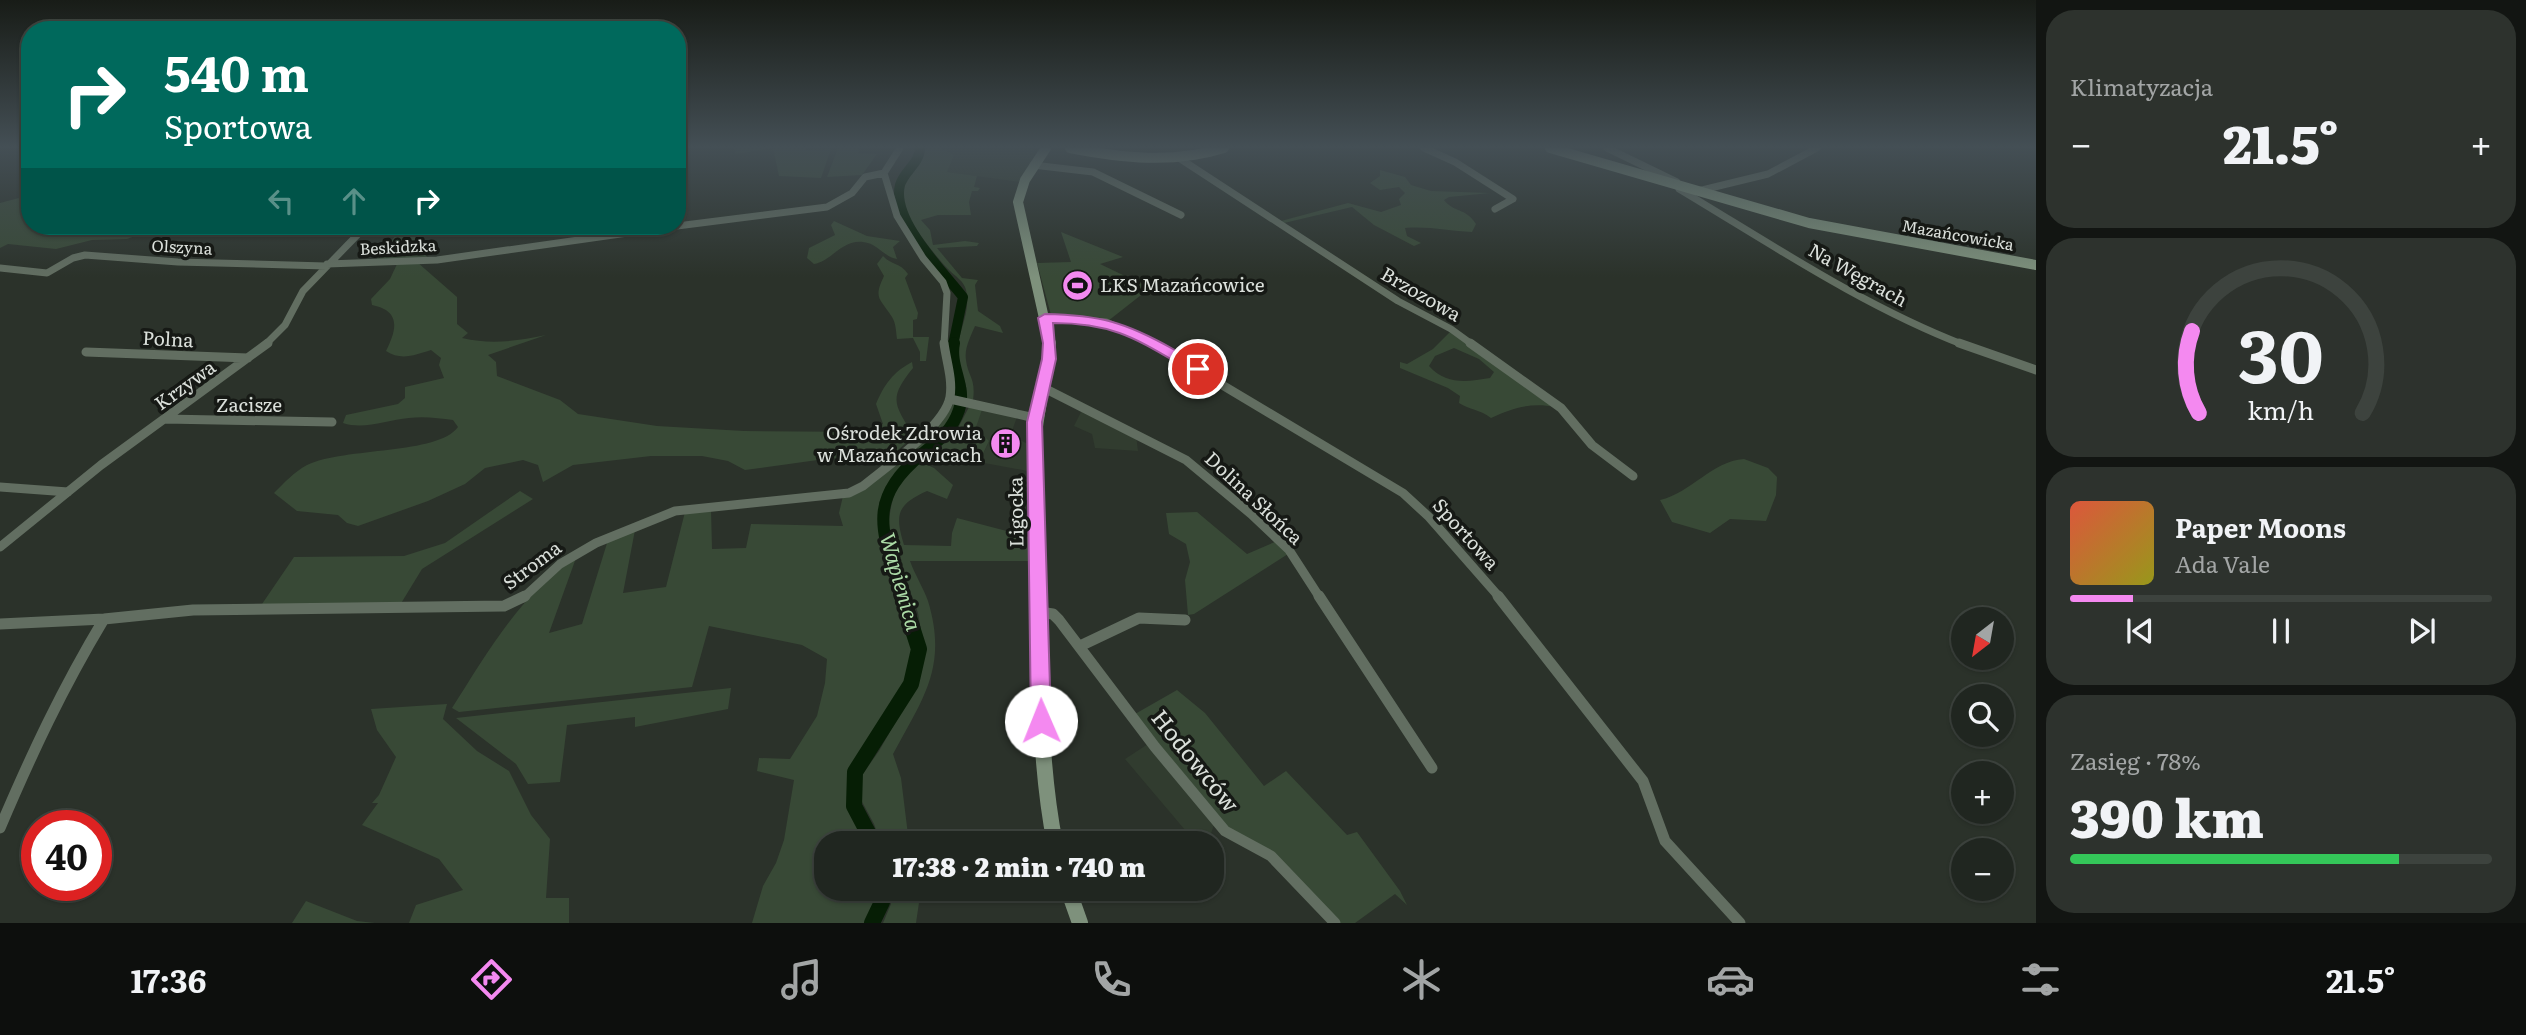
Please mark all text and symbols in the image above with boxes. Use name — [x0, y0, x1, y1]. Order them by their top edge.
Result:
text: 540 m — [164, 34, 309, 107]
icon: right — [49, 49, 140, 140]
text: Klimatyzacja — [2070, 69, 2213, 103]
text: Sportowa — [164, 101, 312, 149]
text: 21.5° — [2223, 103, 2339, 180]
text: − — [2070, 113, 2092, 170]
text: + — [2470, 113, 2492, 170]
icon: left — [262, 182, 300, 220]
icon: ahead — [335, 182, 373, 220]
icon: right — [408, 182, 446, 220]
street label: Mazańcowicka — [1900, 212, 2017, 256]
street label: Olszyna — [151, 232, 213, 260]
street label: Beskidzka — [359, 232, 437, 260]
street label: Na Węgrach — [1804, 235, 1913, 313]
street label: Brzozowa — [1376, 259, 1467, 328]
sports icon: LKS Mazańcowice — [1060, 268, 1094, 302]
place label: LKS Mazańcowice — [1100, 270, 1265, 298]
text: 30 — [2238, 298, 2324, 406]
street label: Polna — [142, 323, 195, 353]
pin — [1168, 339, 1228, 399]
icon: arrive — [1179, 350, 1217, 388]
street label: Krzywa — [148, 352, 222, 416]
street label: Zacisze — [216, 390, 282, 418]
text: km/h — [2248, 391, 2314, 428]
place label: Ośrodek Zdrowia w Mazańcowicach — [817, 418, 983, 468]
building icon: Ośrodek Zdrowia w Mazańcowicach — [988, 427, 1022, 461]
street label: Dolina Słońca — [1199, 444, 1311, 551]
street label: Ligocka — [1000, 476, 1030, 548]
street label: Sportowa — [1427, 491, 1507, 576]
text: Paper Moons — [2175, 507, 2346, 546]
water label: Wapienica — [874, 529, 931, 634]
street label: Stroma — [496, 532, 567, 596]
text: Ada Vale — [2175, 546, 2270, 580]
north arrow — [1951, 607, 2014, 670]
map controls — [1951, 607, 2014, 901]
icon: previous — [2121, 612, 2159, 650]
icon: pause — [2262, 612, 2300, 650]
icon: next — [2403, 612, 2441, 650]
position arrow — [1004, 684, 1078, 758]
button: search — [1951, 684, 2014, 747]
street label: Hodowców — [1144, 701, 1249, 819]
text: Zasięg · 78% — [2070, 743, 2201, 777]
button: + — [1951, 761, 2014, 824]
text: 390 km — [2070, 777, 2264, 854]
speed limit sign: 40 — [21, 810, 112, 901]
button: − — [1951, 838, 2014, 901]
text: 17:38 · 2 min · 740 m — [893, 846, 1145, 885]
text: 17:36 — [130, 955, 206, 1003]
icon: directions — [467, 955, 516, 1004]
icon: music — [777, 955, 826, 1004]
icon: phone — [1087, 955, 1136, 1004]
icon: climate — [1397, 955, 1446, 1004]
icon: car — [1706, 955, 1755, 1004]
icon: filters — [2016, 955, 2065, 1004]
text: 21.5° — [2326, 955, 2396, 1003]

